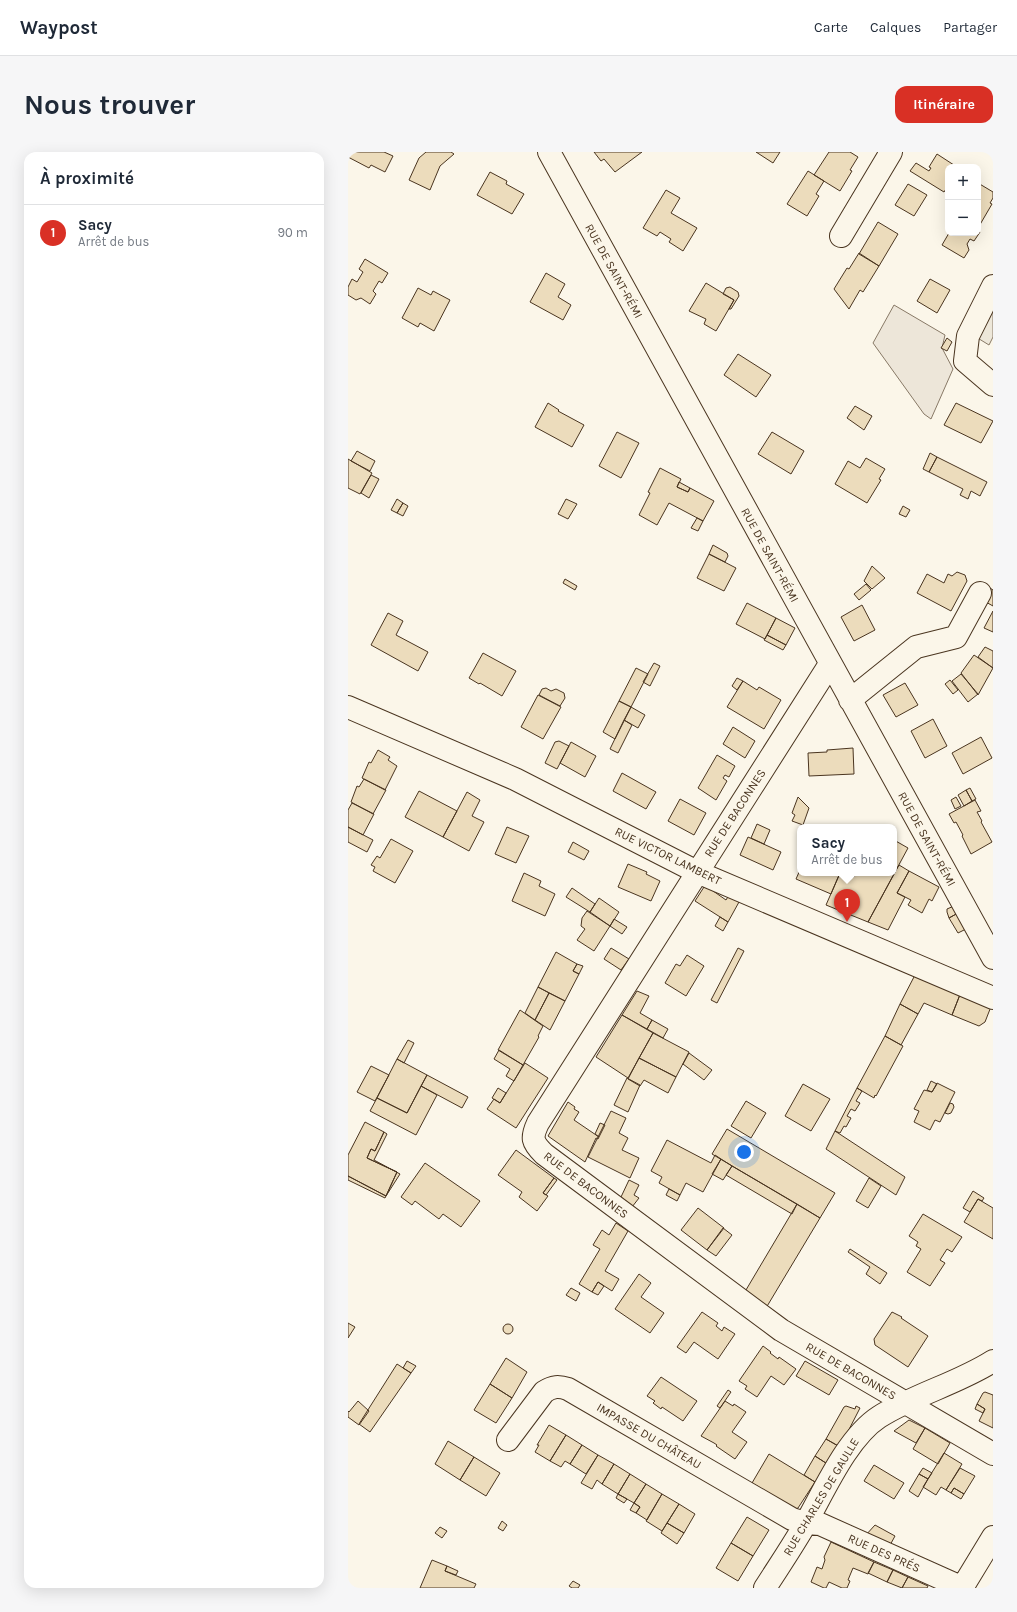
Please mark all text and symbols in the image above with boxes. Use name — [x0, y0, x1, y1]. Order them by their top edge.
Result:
text: Waypost — [20, 17, 98, 39]
text: Carte — [814, 19, 848, 36]
text: Calques — [870, 19, 921, 36]
text: Partager — [943, 19, 997, 36]
button: Itinéraire — [895, 86, 993, 123]
text: Nous trouver — [24, 88, 195, 121]
map controls — [945, 164, 981, 236]
button: + — [945, 164, 981, 200]
text: À proximité — [40, 168, 134, 188]
button: − — [945, 200, 981, 236]
text: Sacy — [78, 216, 112, 234]
street label: RUE DE SAINT-RÉMI — [582, 221, 647, 321]
text: 1 — [51, 225, 55, 240]
text: 90 m — [277, 225, 308, 240]
text: Arrêt de bus — [78, 234, 149, 249]
street label: RUE DE SAINT-RÉMI — [738, 505, 803, 605]
street label: RUE DE BACONNES — [701, 766, 769, 860]
street label: RUE DE SAINT-RÉMI — [895, 789, 960, 889]
street label: RUE VICTOR LAMBERT — [613, 824, 723, 888]
popup — [797, 824, 897, 876]
text: Sacy — [811, 834, 845, 852]
text: Arrêt de bus — [811, 852, 883, 867]
pin: 1 — [834, 889, 860, 922]
your location — [734, 1142, 754, 1162]
street label: RUE DE BACONNES — [541, 1149, 631, 1221]
street label: RUE DE BACONNES — [803, 1339, 899, 1403]
street label: IMPASSE DU CHÂTEAU — [594, 1400, 704, 1472]
street label: RUE CHARLES DE GAULLE — [780, 1436, 862, 1558]
street label: RUE DES PRÉS — [846, 1530, 923, 1575]

